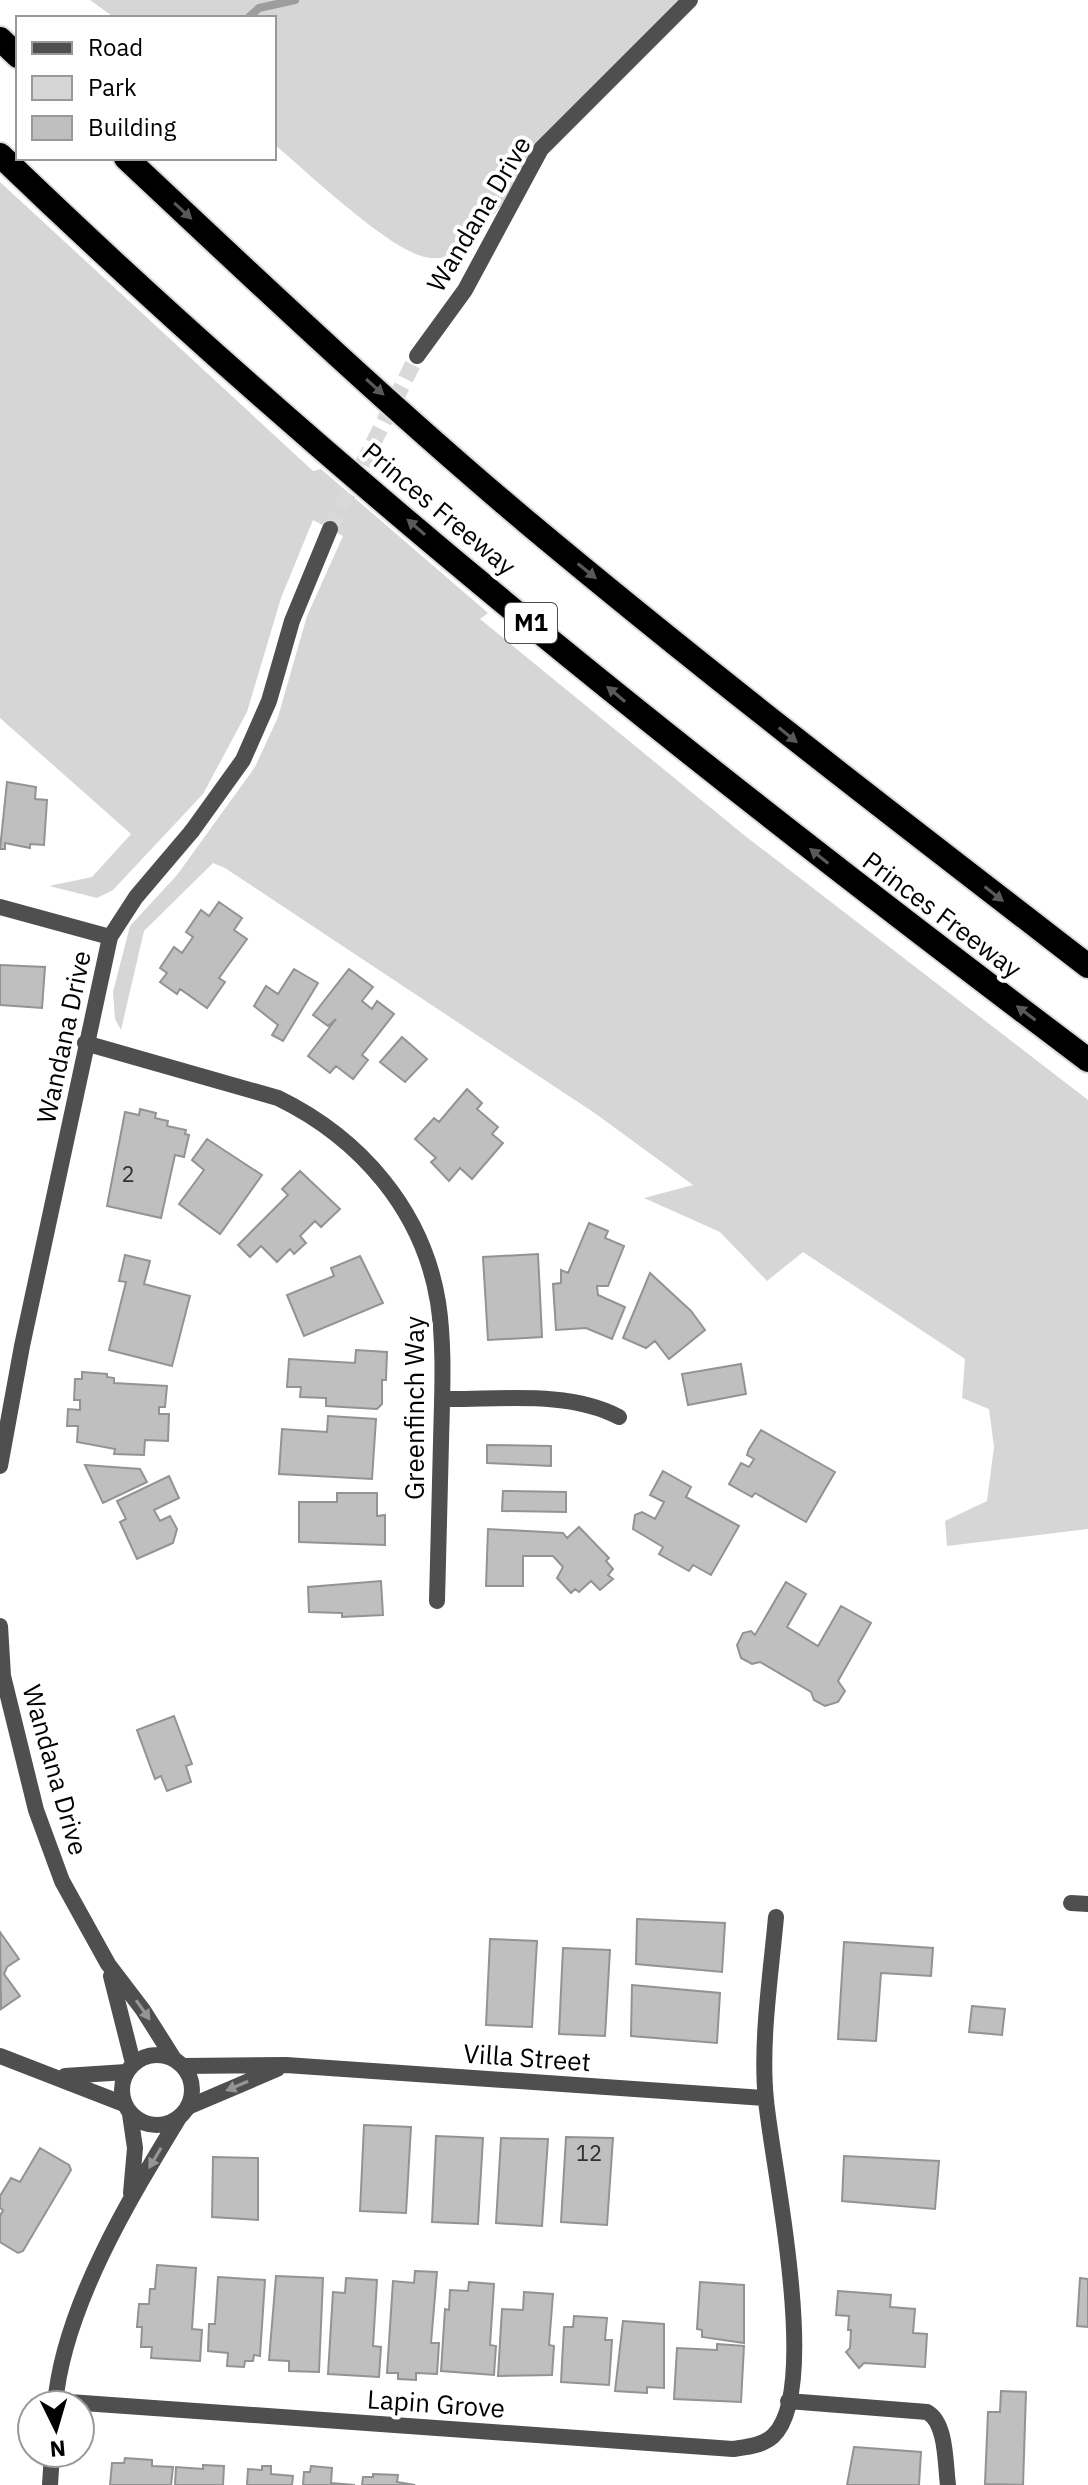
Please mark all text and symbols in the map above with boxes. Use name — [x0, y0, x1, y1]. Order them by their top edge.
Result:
legend — [16, 16, 276, 160]
text: Road — [88, 31, 143, 63]
text: Park — [88, 71, 137, 103]
text: Building — [88, 111, 176, 143]
street label: Wandana Drive — [418, 129, 538, 298]
one-way arrow — [174, 202, 193, 220]
one-way arrow — [365, 378, 385, 395]
street label: Princes Freeway — [356, 434, 524, 583]
one-way arrow — [406, 519, 426, 536]
one-way arrow — [576, 562, 596, 579]
road number: M1 — [505, 603, 557, 643]
one-way arrow — [605, 685, 626, 702]
one-way arrow — [778, 726, 798, 743]
street label: Princes Freeway — [856, 843, 1029, 985]
one-way arrow — [809, 848, 829, 865]
one-way arrow — [984, 885, 1004, 901]
street label: Wandana Drive — [28, 947, 98, 1126]
one-way arrow — [1016, 1006, 1036, 1022]
house number: 2 — [121, 1159, 135, 1188]
street label: Greenfinch Way — [397, 1316, 431, 1500]
street label: Wandana Drive — [15, 1681, 97, 1859]
one-way arrow — [135, 2000, 150, 2021]
street label: Villa Street — [462, 2036, 592, 2078]
one-way arrow — [225, 2080, 249, 2093]
house number: 12 — [576, 2138, 602, 2167]
one-way arrow — [148, 2147, 163, 2168]
street label: Lapin Grove — [366, 2381, 506, 2425]
north arrow — [16, 2389, 96, 2469]
text: N — [49, 2434, 67, 2465]

